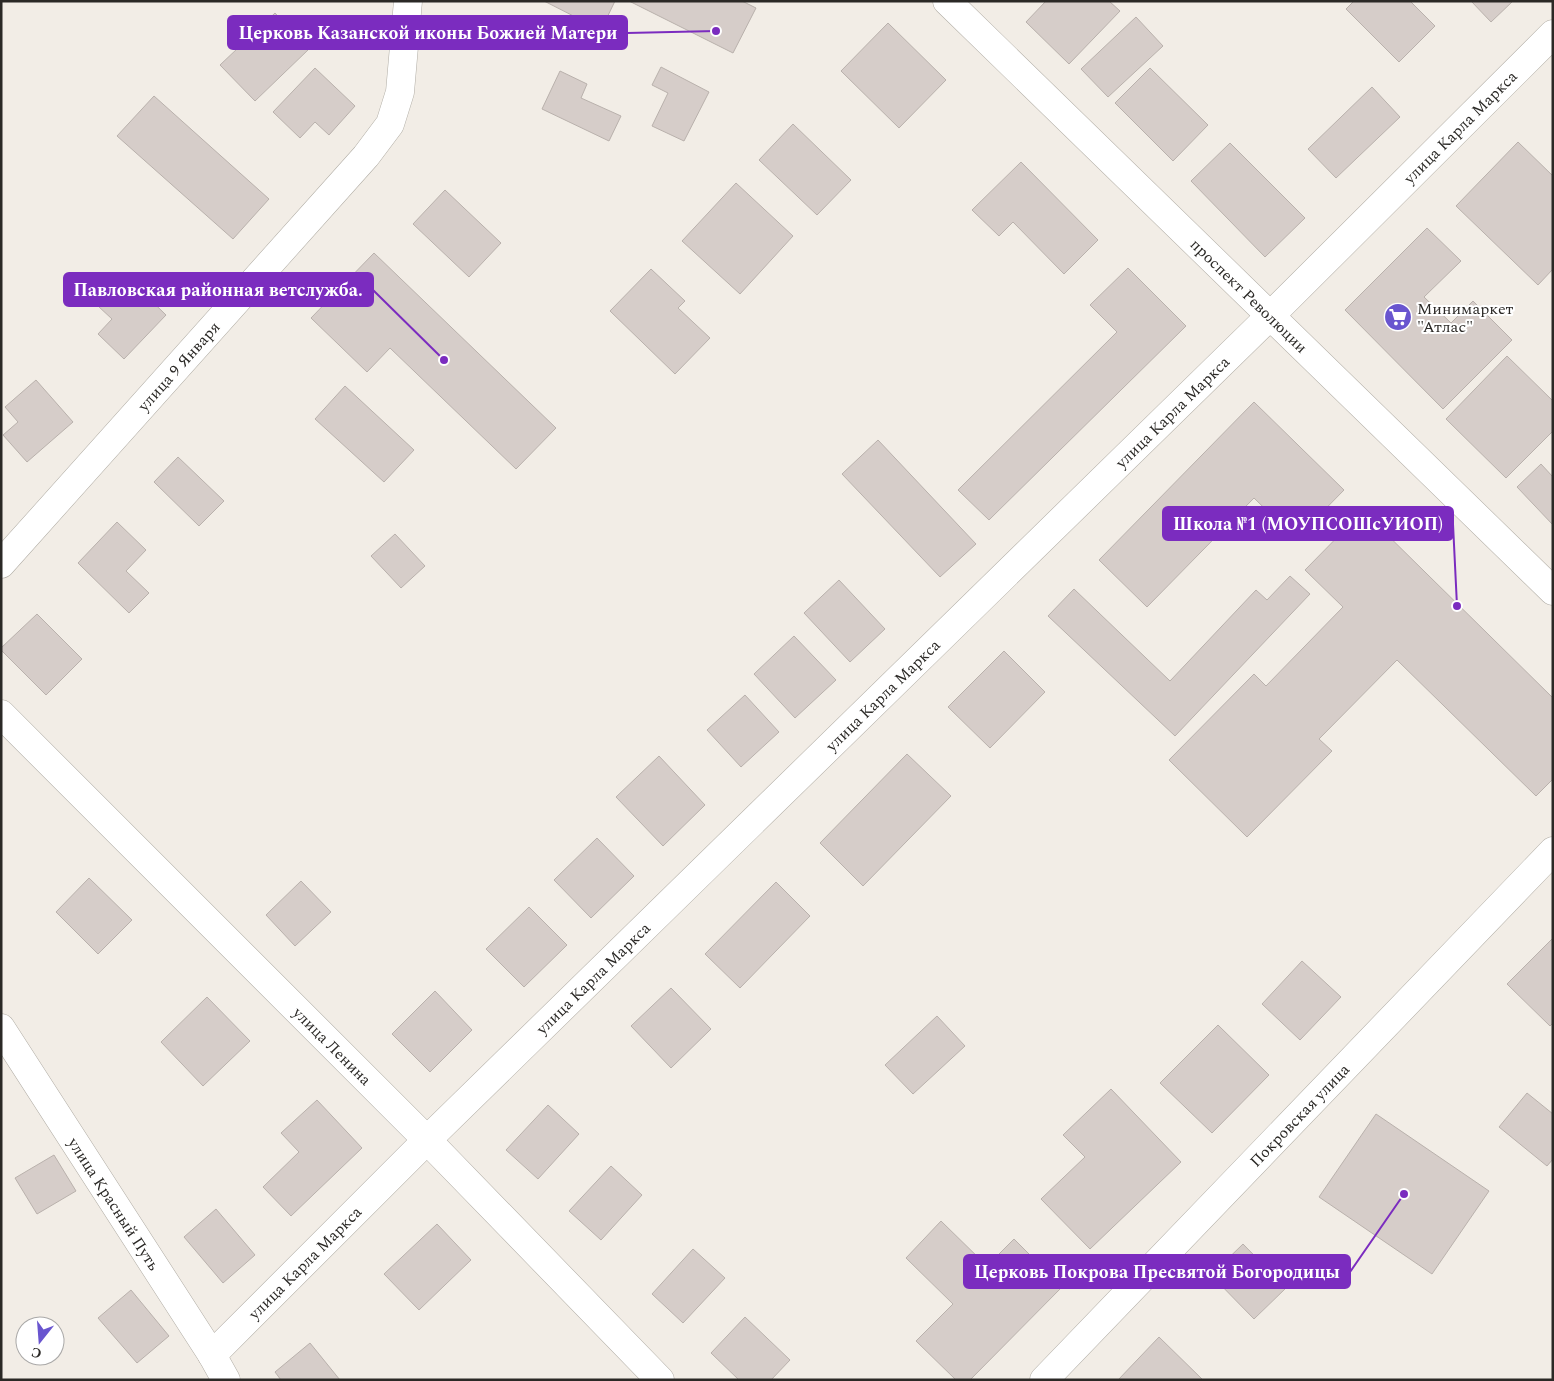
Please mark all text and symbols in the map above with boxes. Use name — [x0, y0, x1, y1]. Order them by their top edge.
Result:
callout: Церковь Казанской иконы Божией Матери — [228, 16, 627, 49]
text: Церковь Казанской иконы Божией Матери — [238, 20, 618, 47]
street label: улица Карла Маркса — [1398, 65, 1523, 190]
street label: проспект Революции — [1184, 233, 1313, 359]
callout: Павловская районная ветслужба. — [64, 273, 373, 306]
text: Павловская районная ветслужба. — [73, 277, 363, 304]
place label: Минимаркет "Атлас" — [1417, 297, 1514, 339]
supermarket icon: Минимаркет "Атлас" — [1383, 302, 1413, 332]
street label: улица 9 Января — [132, 316, 226, 418]
street label: улица Карла Маркса — [1109, 351, 1236, 475]
callout: Школа №1 (МОУПСОШсУИОП) — [1163, 507, 1453, 540]
text: Школа №1 (МОУПСОШсУИОП) — [1173, 511, 1443, 538]
street label: улица Карла Маркса — [820, 634, 946, 758]
street label: улица Карла Маркса — [530, 917, 656, 1041]
street label: улица Ленина — [286, 1001, 377, 1091]
street label: Покровская улица — [1244, 1058, 1356, 1173]
street label: улица Красный Путь — [61, 1132, 165, 1276]
street label: улица Карла Маркса — [242, 1201, 368, 1326]
callout: Церковь Покрова Пресвятой Богородицы — [964, 1255, 1350, 1288]
text: Церковь Покрова Пресвятой Богородицы — [974, 1259, 1340, 1286]
north arrow — [15, 1316, 65, 1366]
text: С — [29, 1341, 44, 1364]

